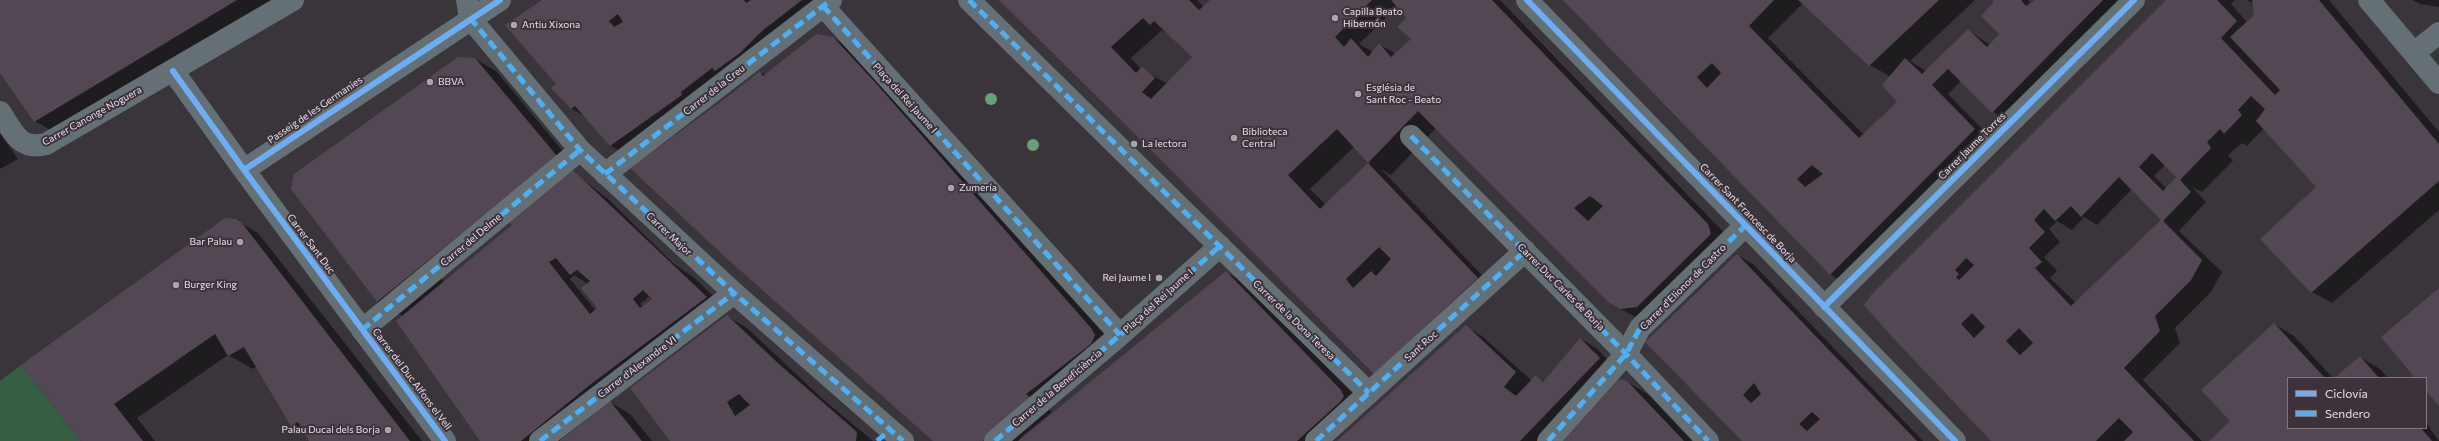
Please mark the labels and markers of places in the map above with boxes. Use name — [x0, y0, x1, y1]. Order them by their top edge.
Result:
place label: Capilla Beato Hibernón — [1343, 6, 1403, 30]
marker: Capilla Beato Hibernón — [1330, 13, 1340, 23]
place label: Antiu Xixona — [522, 19, 580, 31]
marker: Antiu Xixona — [509, 20, 519, 30]
place label: BBVA — [438, 76, 464, 88]
marker: BBVA — [425, 77, 435, 87]
place label: Església de Sant Roc - Beato — [1366, 82, 1441, 106]
marker: Església de Sant Roc - Beato — [1353, 89, 1363, 99]
place label: Biblioteca Central — [1242, 126, 1287, 150]
marker: Biblioteca Central — [1229, 133, 1239, 143]
place label: La lectora — [1142, 138, 1187, 150]
marker: La lectora — [1129, 139, 1139, 149]
place label: Zumería — [959, 182, 997, 194]
marker: Zumería — [946, 183, 956, 193]
place label: Bar Palau — [190, 236, 232, 248]
marker: Bar Palau — [235, 237, 245, 247]
place label: Rei Jaume I — [1102, 272, 1151, 284]
marker: Rei Jaume I — [1154, 273, 1164, 283]
place label: Burger King — [184, 279, 237, 291]
marker: Burger King — [171, 280, 181, 290]
place label: Palau Ducal dels Borja — [281, 424, 380, 436]
marker: Palau Ducal dels Borja — [383, 425, 393, 435]

